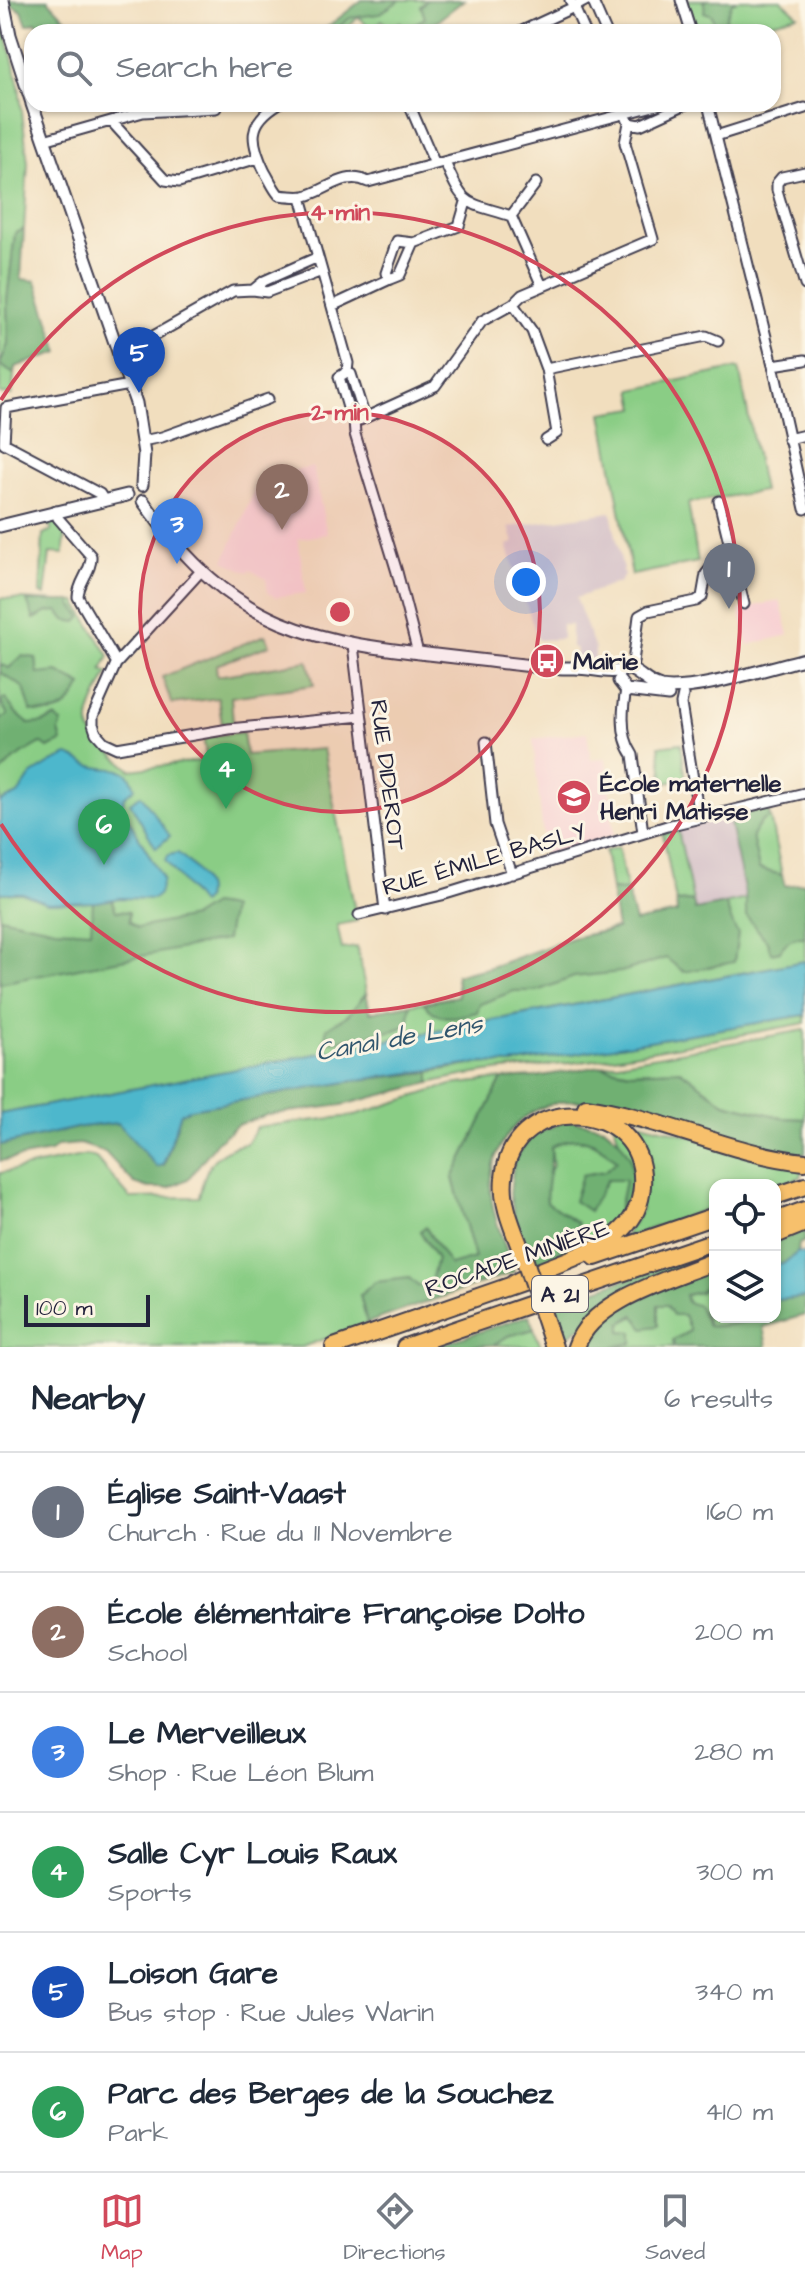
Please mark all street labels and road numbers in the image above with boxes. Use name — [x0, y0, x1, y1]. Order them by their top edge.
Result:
street label: RUE DIDEROT — [361, 698, 413, 852]
street label: RUE ÉMILE BASLY — [379, 815, 590, 905]
street label: ROCADE MINIÈRE — [421, 1212, 614, 1306]
road number: A 21 — [532, 1276, 588, 1312]

